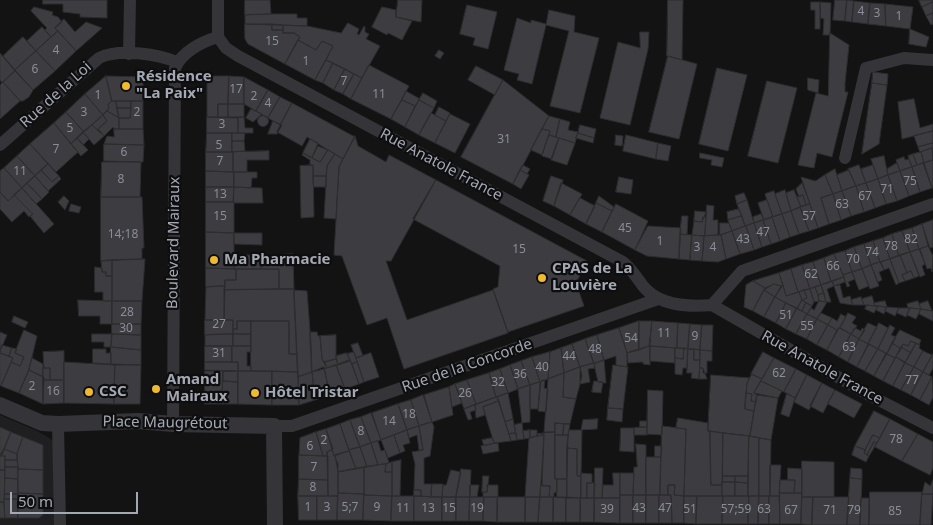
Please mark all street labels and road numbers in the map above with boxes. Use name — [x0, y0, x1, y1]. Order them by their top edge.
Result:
street label: Rue de la Loi — [17, 58, 95, 132]
street label: Rue Anatole France — [377, 125, 505, 205]
street label: Boulevard Mairaux — [164, 177, 184, 309]
street label: Rue Anatole France — [758, 327, 886, 409]
street label: Rue de la Concorde — [400, 335, 534, 397]
street label: Place Maugrétout — [102, 413, 228, 433]

